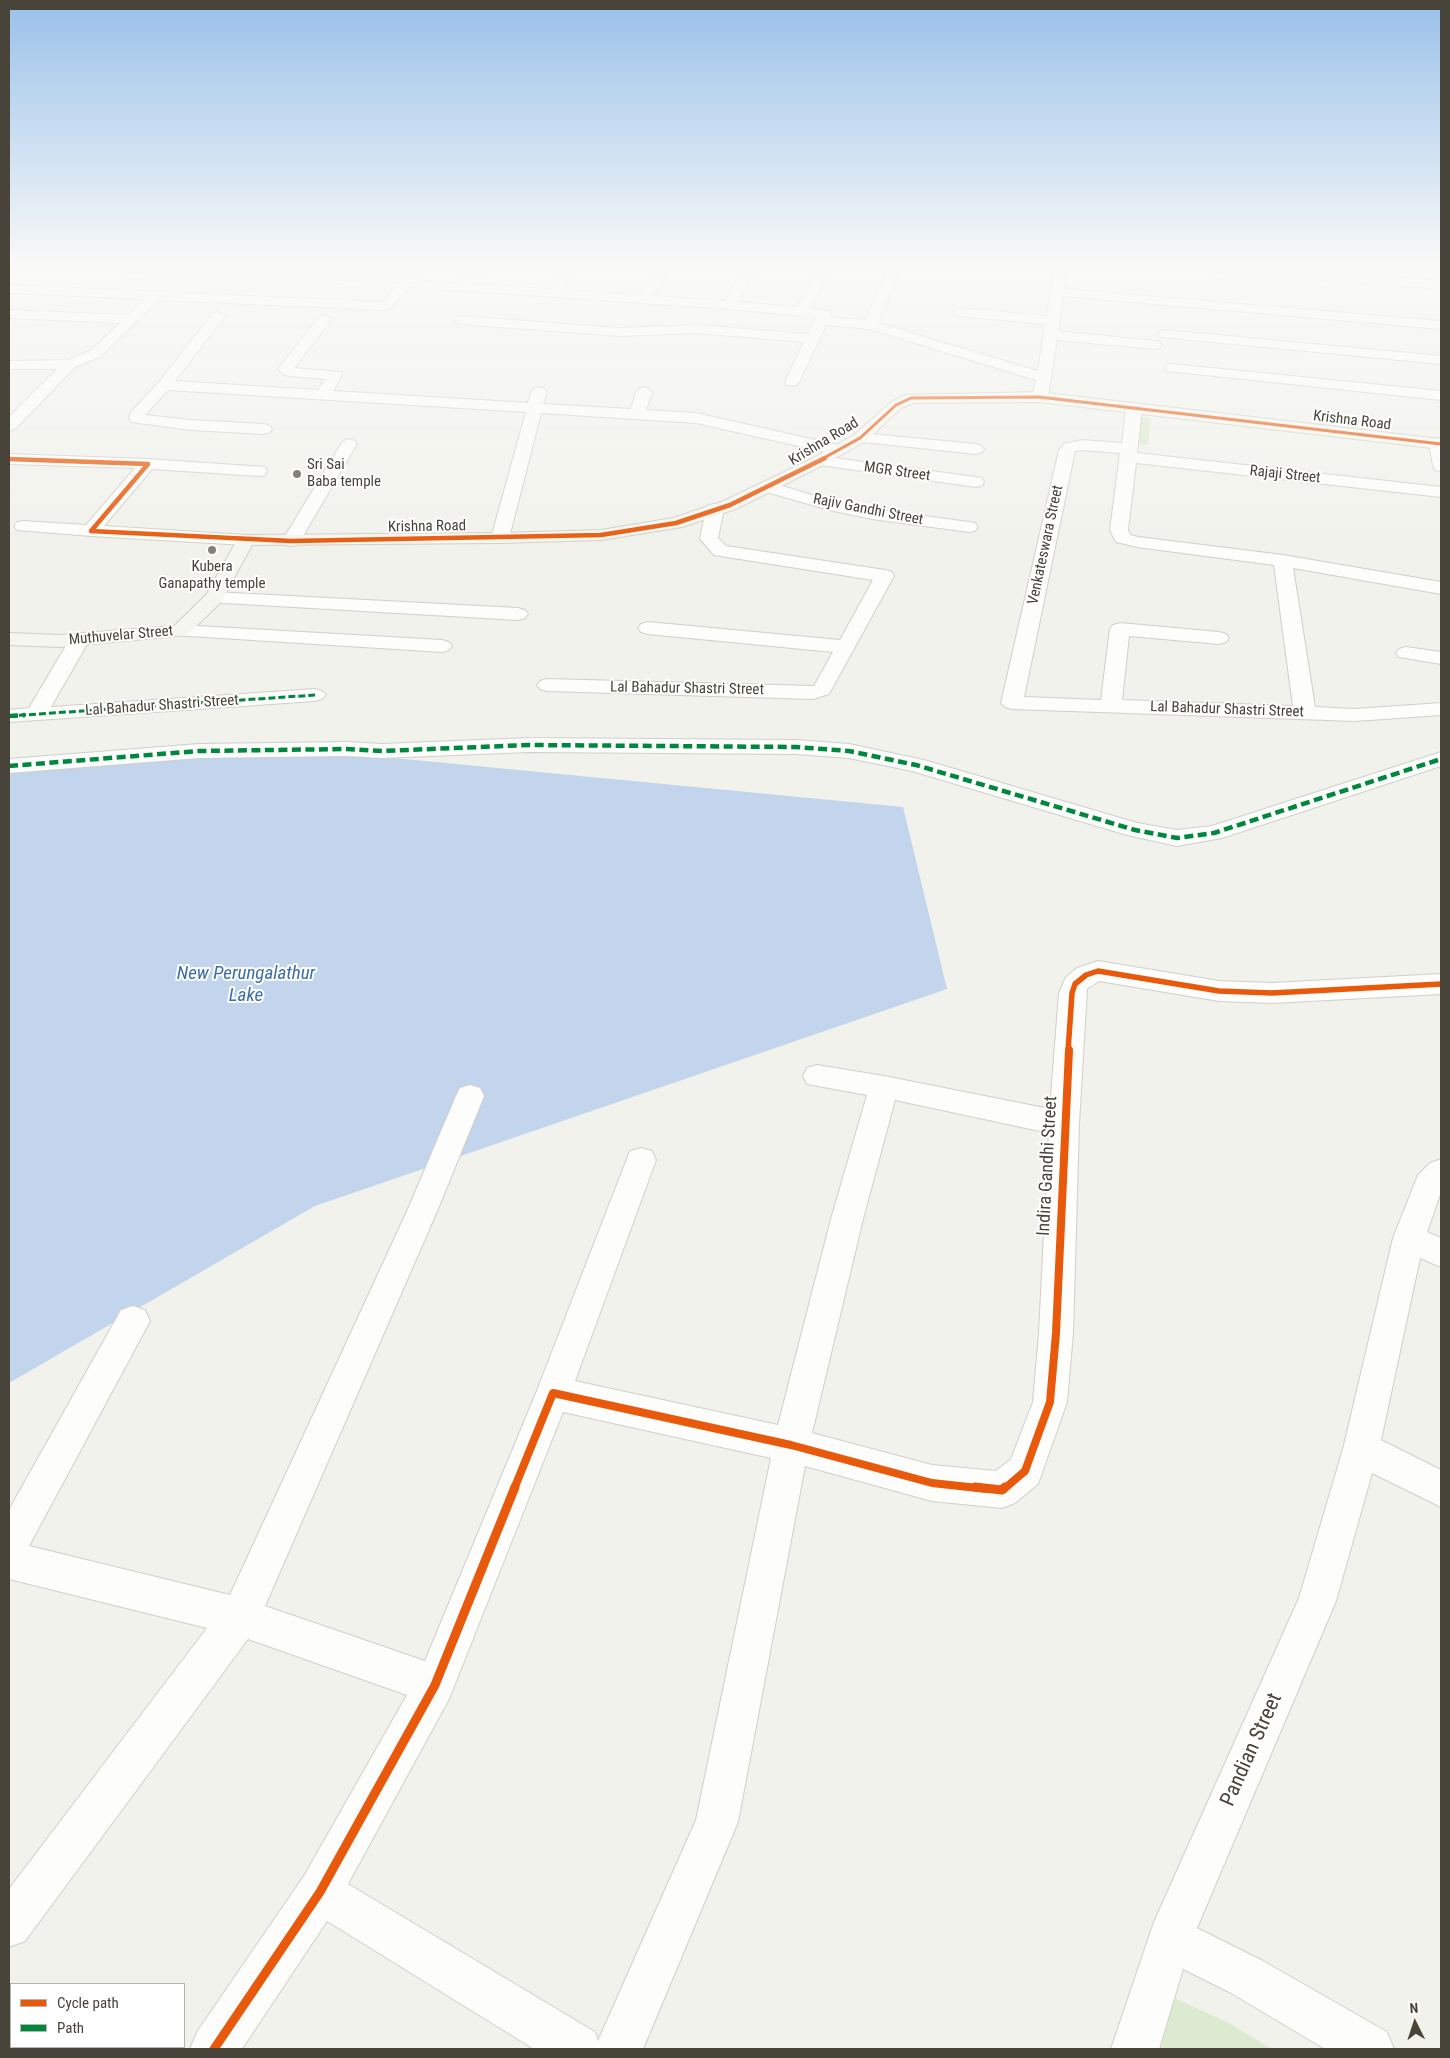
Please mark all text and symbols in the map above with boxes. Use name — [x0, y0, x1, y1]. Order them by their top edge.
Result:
street label: Krishna Road — [1312, 407, 1392, 435]
street label: Krishna Road — [786, 414, 862, 470]
place label: Sri Sai Baba temple — [307, 456, 381, 491]
street label: MGR Street — [863, 458, 931, 486]
street label: Rajaji Street — [1249, 462, 1321, 488]
marker: Sri Sai Baba temple — [291, 468, 303, 480]
street label: Venkateswara Street — [1025, 484, 1067, 606]
street label: Rajiv Gandhi Street — [811, 490, 925, 530]
street label: Krishna Road — [388, 517, 466, 537]
marker: Kubera Ganapathy temple — [206, 544, 218, 556]
place label: Kubera Ganapathy temple — [158, 558, 266, 593]
street label: Muthuvelar Street — [68, 622, 174, 650]
street label: Lal Bahadur Shastri Street — [610, 679, 764, 699]
street label: Lal Bahadur Shastri Street — [85, 692, 239, 720]
street label: Lal Bahadur Shastri Street — [1150, 698, 1304, 722]
water label: New Perungalathur Lake — [177, 963, 315, 1007]
street label: Indira Gandhi Street — [1034, 1095, 1062, 1237]
street label: Pandian Street — [1216, 1689, 1288, 1811]
legend — [10, 1983, 185, 2048]
text: Cycle path — [57, 1994, 119, 2012]
north arrow — [1390, 1998, 1440, 2048]
text: N — [1409, 2000, 1419, 2016]
text: Path — [57, 2019, 84, 2037]

